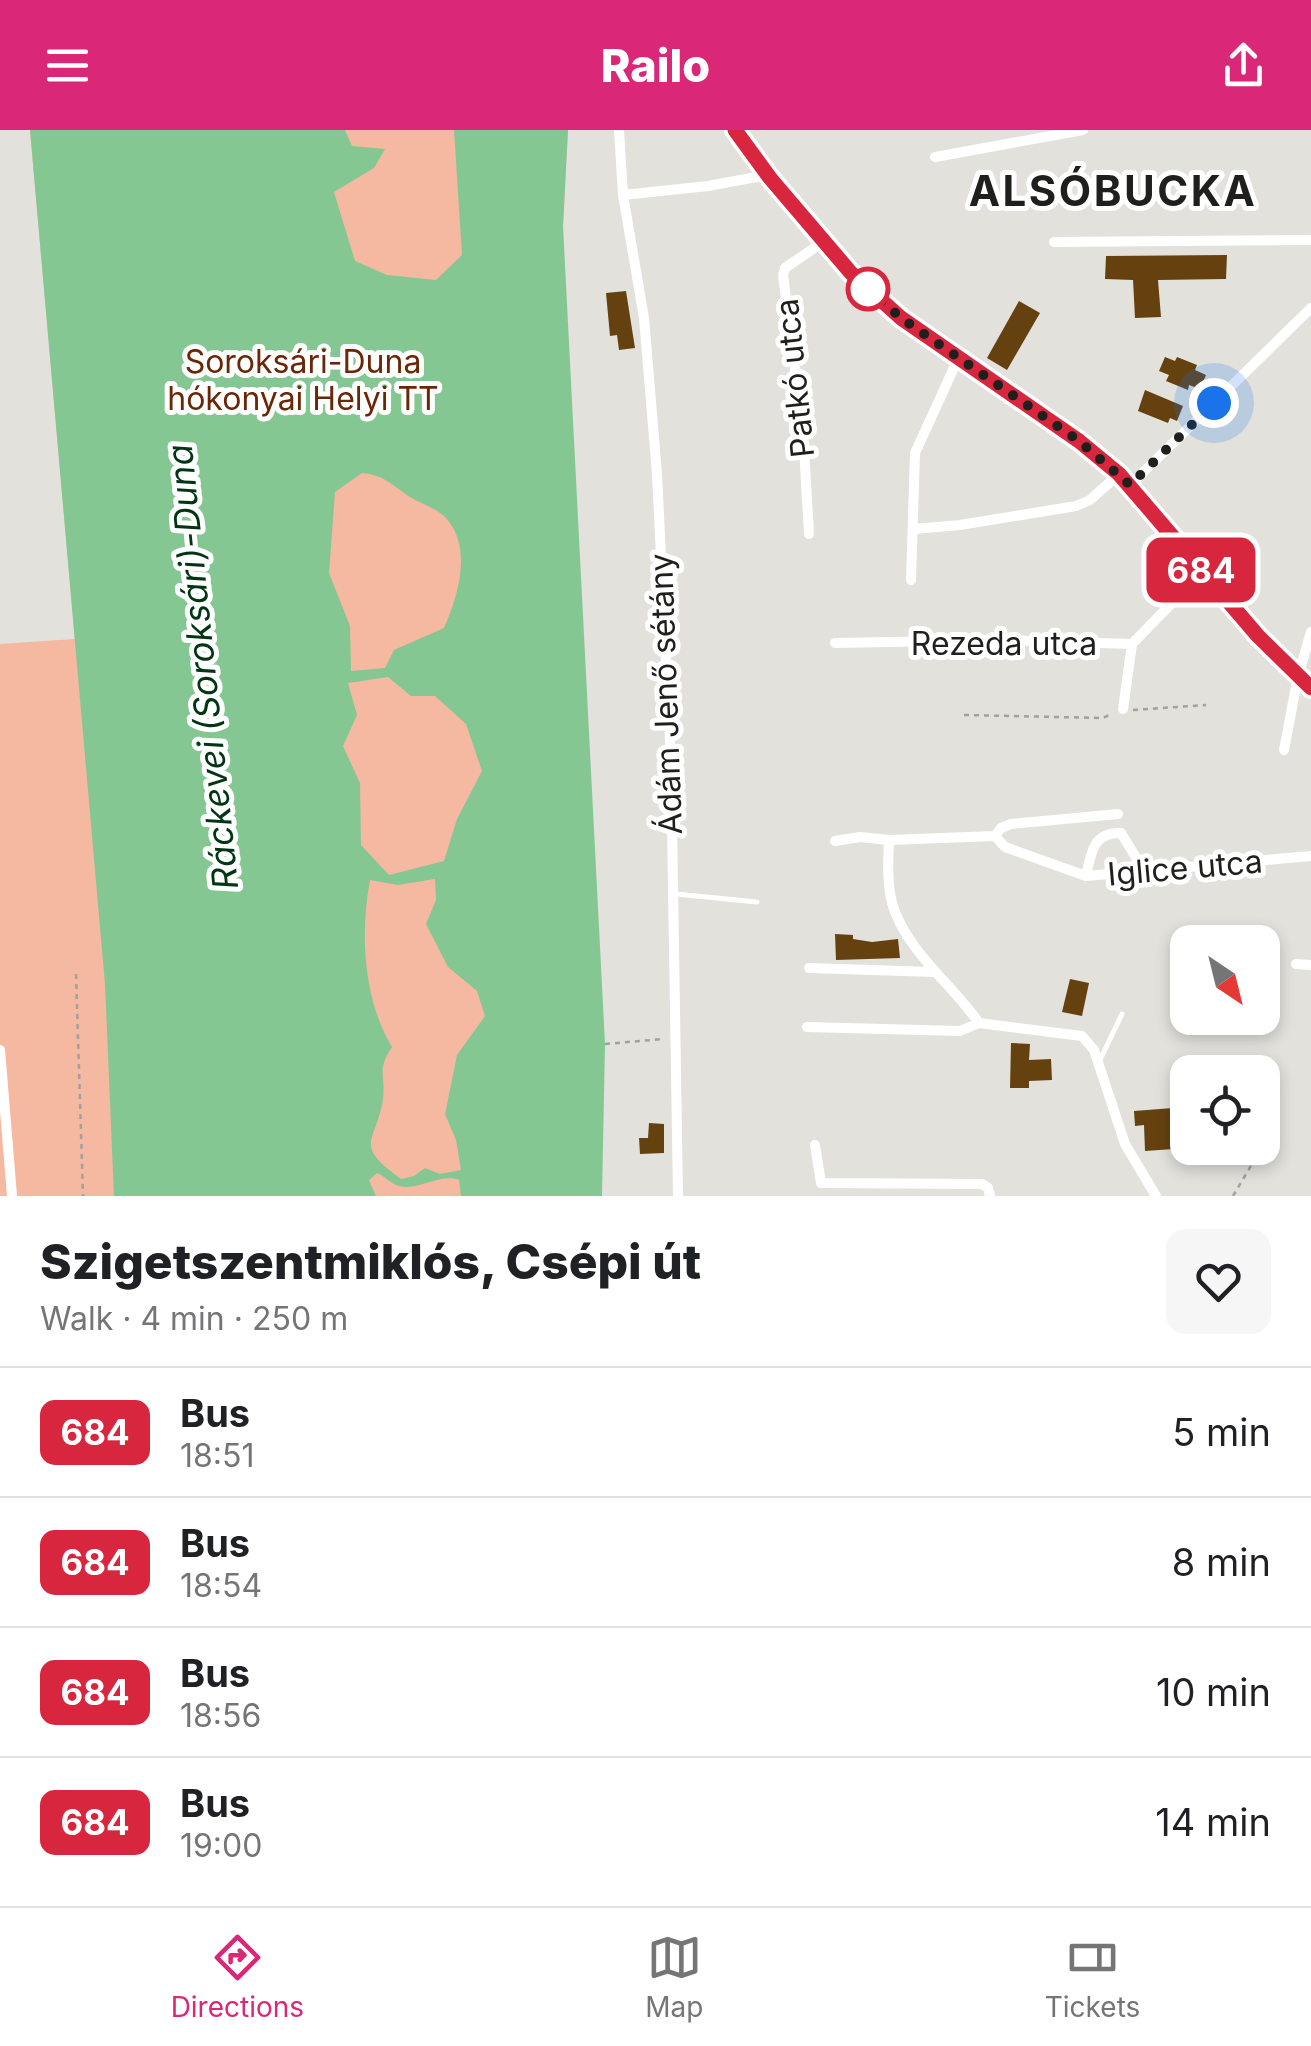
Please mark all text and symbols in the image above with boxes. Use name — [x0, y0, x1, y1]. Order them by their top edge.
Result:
icon: menu — [40, 38, 95, 93]
text: Railo — [601, 38, 710, 93]
icon: share — [1216, 38, 1271, 93]
district label: ALSÓBUCKA — [969, 165, 1257, 216]
unlabelled marker — [847, 268, 889, 310]
street label: Patkó utca — [767, 297, 822, 459]
park label: Soroksári-Duna hókonyai Helyi TT — [167, 342, 439, 418]
your location — [1189, 378, 1239, 428]
water label: Ráckevei (Soroksári)-Duna — [158, 442, 246, 892]
line badge: 684 — [1144, 538, 1258, 602]
text: 684 — [1166, 549, 1236, 591]
street label: Ádám Jenő sétány — [641, 553, 690, 835]
street label: Rezeda utca — [911, 624, 1097, 663]
street label: Iglice utca — [1106, 841, 1264, 894]
north arrow — [1170, 925, 1280, 1035]
map controls — [1170, 925, 1280, 1165]
button: locate — [1170, 1055, 1280, 1165]
button: heart — [1166, 1229, 1271, 1334]
text: Szigetszentmiklós, Csépi út — [40, 1232, 701, 1291]
text: Walk · 4 min · 250 m — [40, 1299, 348, 1338]
text: Bus — [180, 1390, 250, 1436]
text: 5 min — [1172, 1409, 1271, 1455]
text: 684 — [60, 1411, 130, 1453]
text: 18:51 — [180, 1436, 255, 1475]
text: Bus — [180, 1520, 250, 1566]
text: 8 min — [1172, 1539, 1271, 1585]
text: 684 — [60, 1541, 130, 1583]
text: 18:54 — [180, 1566, 262, 1605]
text: Bus — [180, 1650, 250, 1696]
text: 10 min — [1156, 1669, 1271, 1715]
text: 684 — [60, 1671, 130, 1713]
text: 18:56 — [180, 1696, 261, 1735]
text: Bus — [180, 1780, 250, 1826]
text: 14 min — [1155, 1799, 1271, 1845]
text: 684 — [60, 1801, 130, 1843]
text: 19:00 — [180, 1826, 262, 1865]
tab: Directions — [171, 1930, 304, 2024]
tab: Map — [645, 1930, 704, 2024]
tab: Tickets — [1045, 1930, 1140, 2024]

